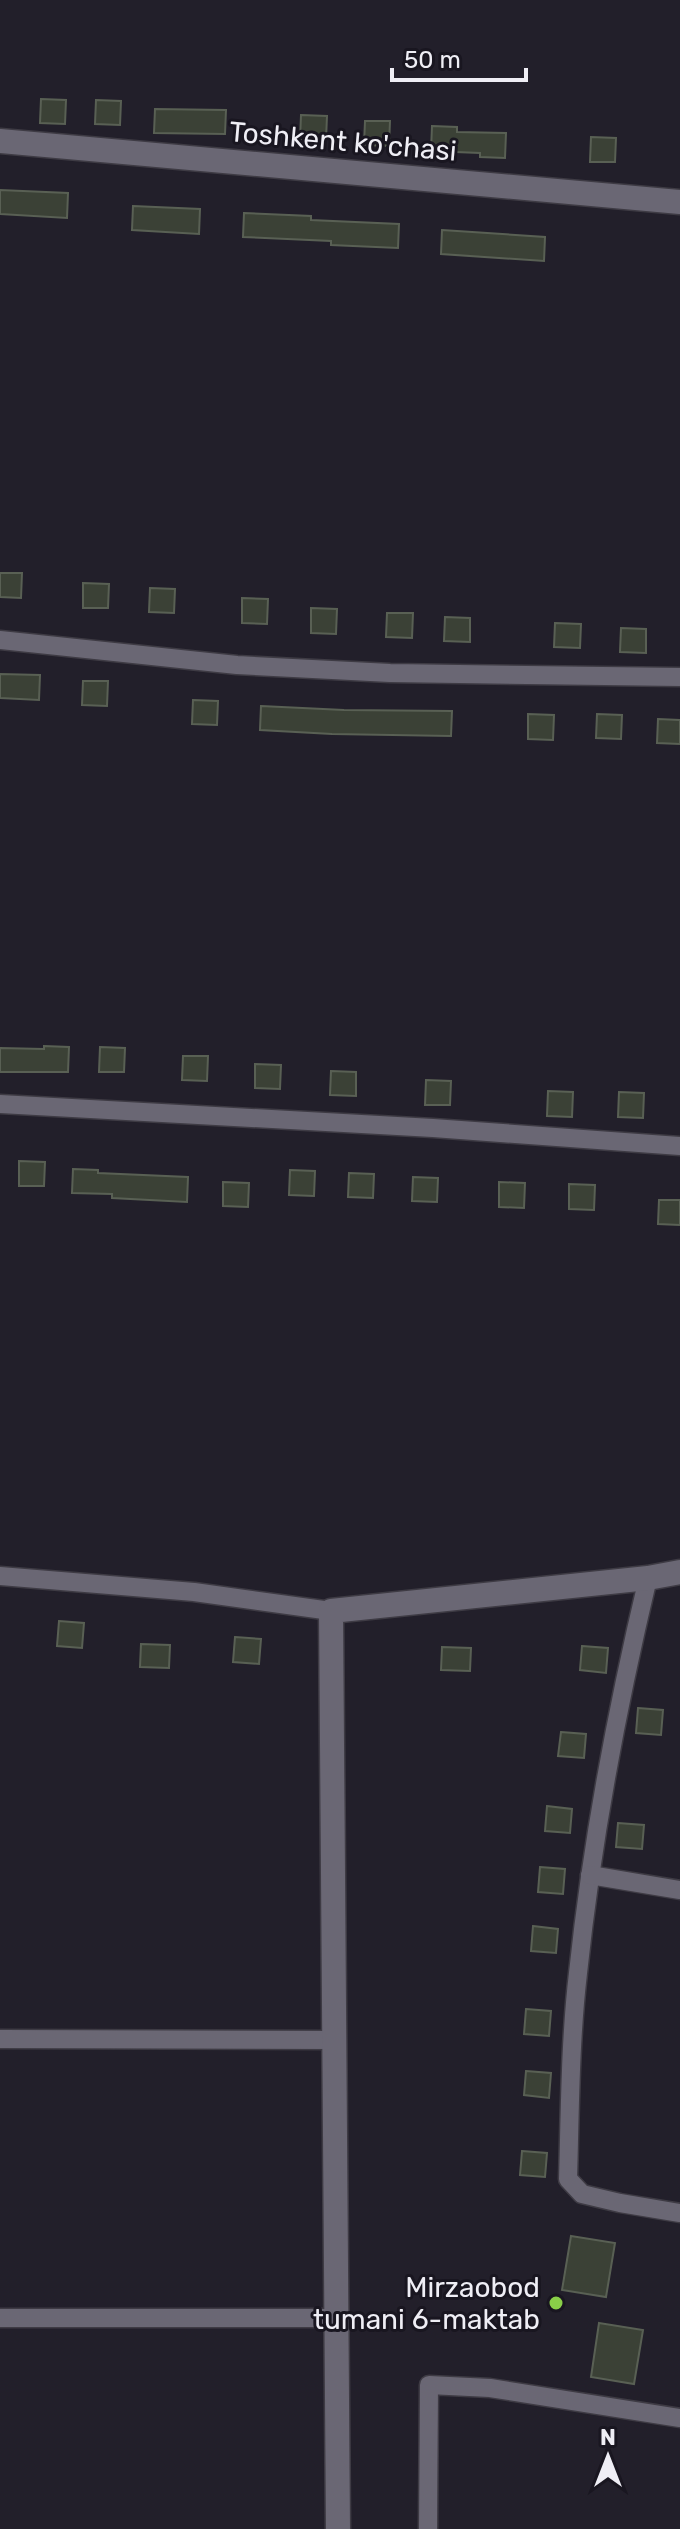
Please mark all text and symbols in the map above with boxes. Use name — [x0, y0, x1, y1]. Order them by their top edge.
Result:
scale bar — [392, 32, 526, 82]
text: 50 m — [404, 46, 461, 74]
street label: Toshkent ko'chasi — [228, 115, 458, 168]
place label: Mirzaobod tumani 6-maktab — [313, 2271, 540, 2336]
marker: Mirzaobod tumani 6-maktab — [547, 2294, 565, 2312]
north arrow — [568, 2417, 648, 2497]
text: N — [600, 2424, 616, 2451]

